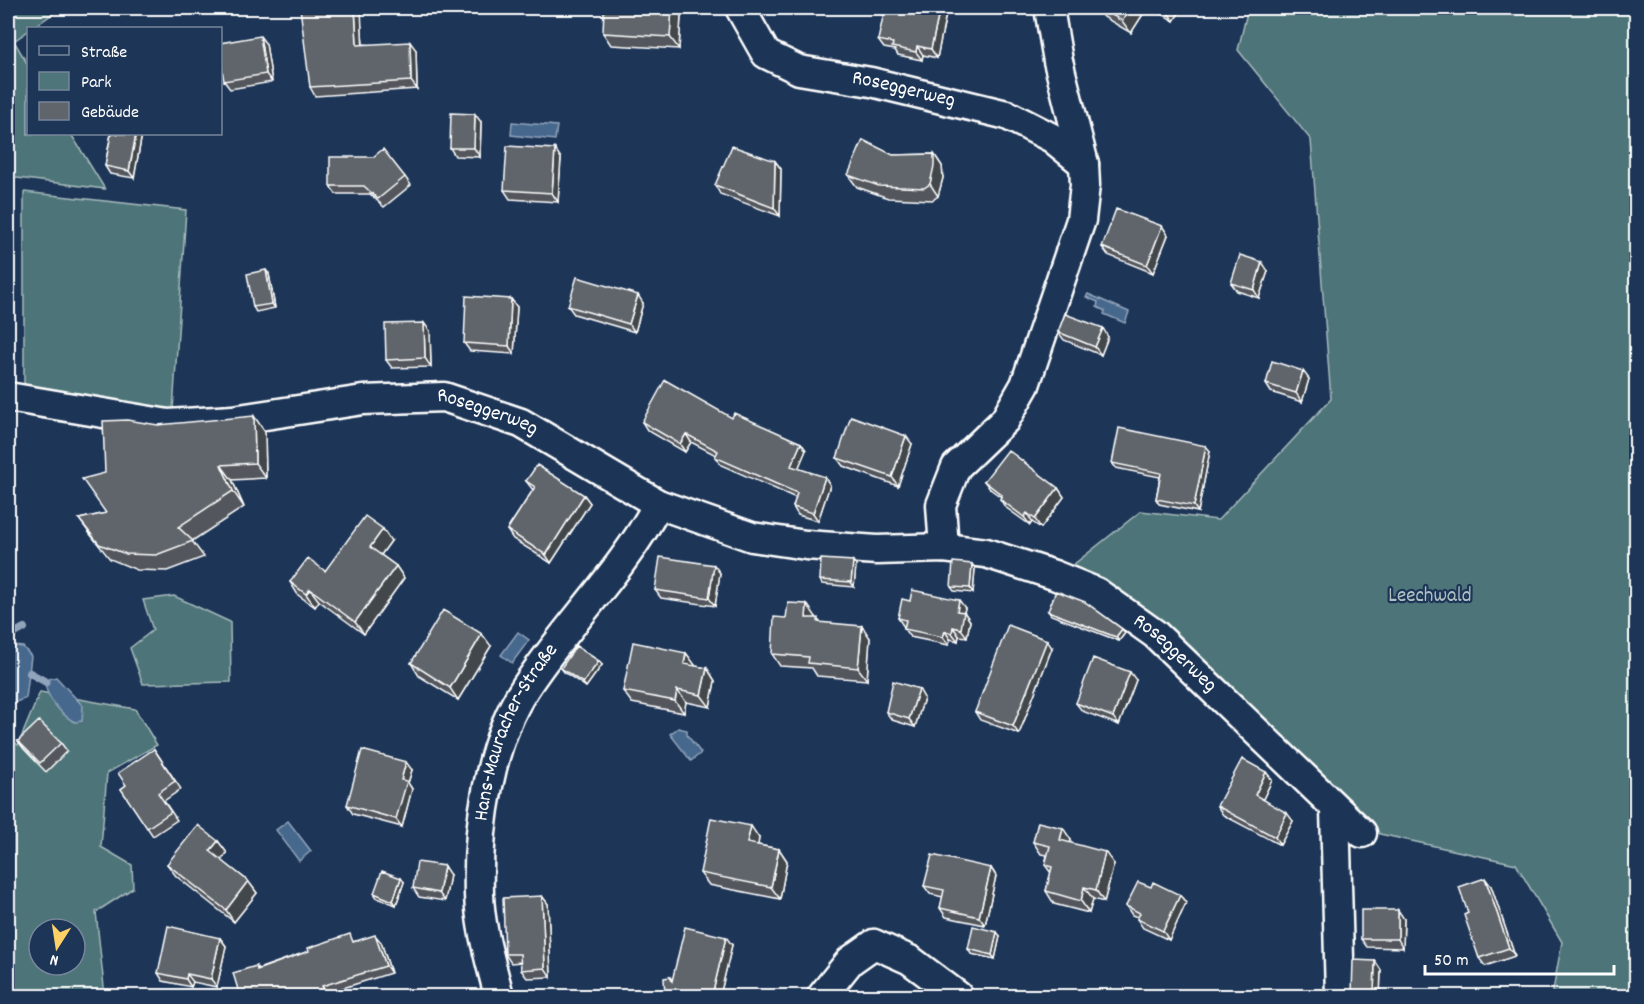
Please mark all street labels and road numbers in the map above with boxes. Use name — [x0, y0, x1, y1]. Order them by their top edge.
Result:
street label: Roseggerweg — [850, 64, 958, 117]
street label: Roseggerweg — [437, 382, 544, 445]
street label: Roseggerweg — [1126, 607, 1223, 700]
street label: Hans-Mauracher-Straße — [467, 638, 566, 823]

